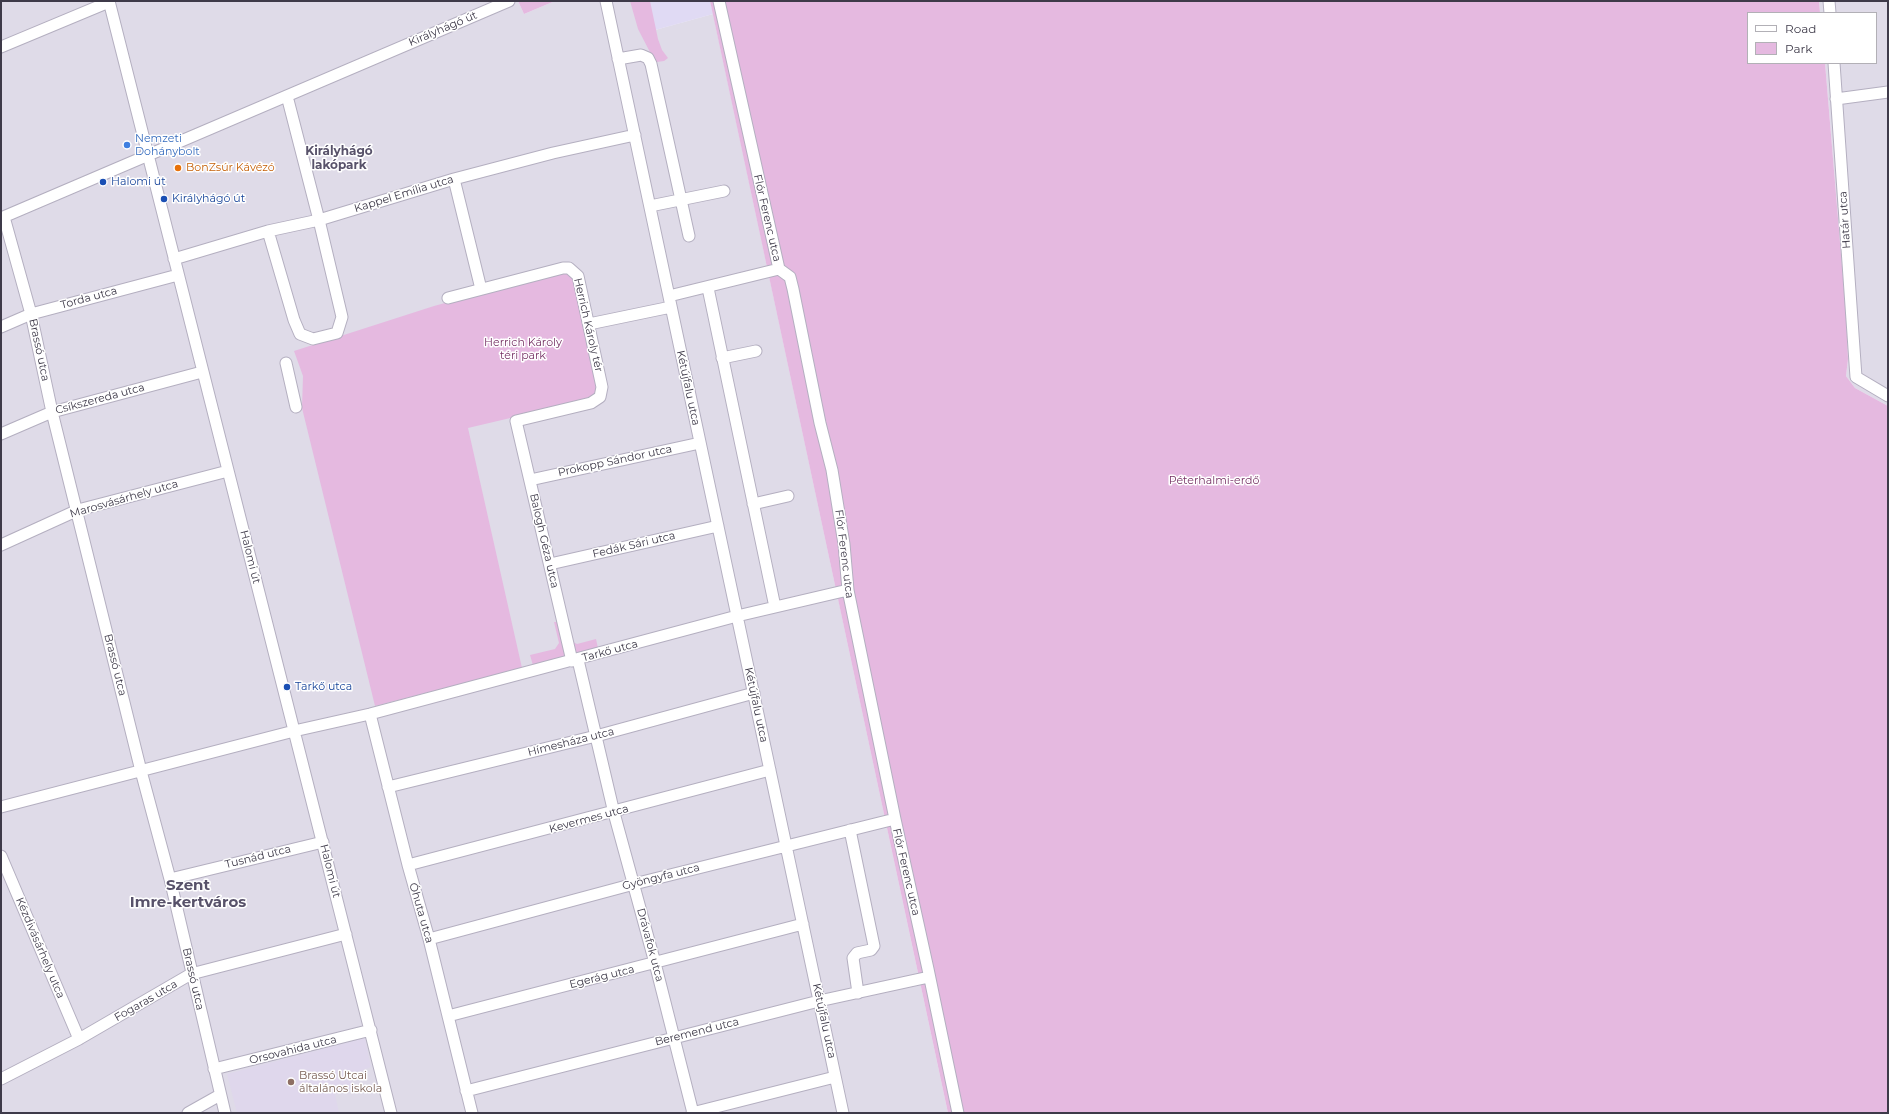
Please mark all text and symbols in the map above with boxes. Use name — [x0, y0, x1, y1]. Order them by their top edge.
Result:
street label: Királyhágó út — [407, 9, 479, 49]
legend — [1747, 12, 1877, 64]
text: Road — [1785, 21, 1816, 36]
text: Park — [1785, 41, 1812, 56]
place label: Nemzeti Dohánybolt — [135, 132, 200, 158]
marker: Nemzeti Dohánybolt — [122, 140, 132, 150]
district label: Királyhágó lakópark — [305, 144, 373, 172]
place label: BonZsúr Kávézó — [186, 161, 275, 175]
marker: BonZsúr Kávézó — [173, 163, 183, 173]
street label: Kappel Emília utca — [353, 173, 455, 215]
street label: Flór Ferenc utca — [751, 173, 783, 263]
place label: Halomi út — [111, 175, 166, 189]
marker: Halomi út — [98, 177, 108, 187]
street label: Határ utca — [1836, 191, 1854, 249]
place label: Királyhágó út — [172, 192, 245, 206]
marker: Királyhágó út — [159, 194, 169, 204]
street label: Herrich Károly tér — [571, 277, 605, 373]
street label: Torda utca — [59, 284, 119, 312]
street label: Brassó utca — [26, 318, 52, 382]
park label: Herrich Károly téri park — [484, 336, 562, 362]
street label: Kétújfalu utca — [674, 349, 702, 427]
street label: Csíkszereda utca — [54, 381, 146, 417]
street label: Prokopp Sándor utca — [557, 442, 673, 480]
park label: Péterhalmi-erdő — [1169, 474, 1259, 488]
street label: Marosvásárhely utca — [68, 477, 180, 521]
street label: Balogh Géza utca — [527, 492, 561, 590]
street label: Flór Ferenc utca — [832, 509, 856, 599]
street label: Halomi út — [237, 529, 263, 585]
street label: Fedák Sári utca — [591, 529, 677, 561]
street label: Brassó utca — [101, 633, 129, 697]
street label: Tarkő utca — [581, 637, 639, 665]
street label: Kétújfalu utca — [742, 666, 770, 744]
place label: Tarkő utca — [295, 680, 352, 694]
marker: Tarkő utca — [282, 682, 292, 692]
street label: Hímesháza utca — [526, 725, 616, 759]
street label: Kevermes utca — [548, 802, 630, 836]
street label: Flór Ferenc utca — [890, 827, 922, 917]
street label: Tusnád utca — [224, 842, 292, 872]
street label: Halomi út — [317, 843, 343, 899]
street label: Gyöngyfa utca — [621, 861, 701, 893]
district label: Szent Imre-kertváros — [130, 877, 246, 912]
street label: Óhuta utca — [406, 881, 436, 945]
street label: Kézdivásárhely utca — [13, 895, 67, 1001]
street label: Drávafok utca — [634, 907, 666, 983]
street label: Brassó utca — [179, 947, 207, 1011]
street label: Egerág utca — [568, 963, 636, 991]
street label: Fogaras utca — [112, 978, 180, 1024]
street label: Kétújfalu utca — [810, 982, 838, 1060]
street label: Beremend utca — [654, 1015, 740, 1049]
street label: Orsovahida utca — [248, 1033, 338, 1067]
place label: Brassó Utcai általános iskola — [299, 1069, 382, 1095]
marker: Brassó Utcai általános iskola — [286, 1077, 296, 1087]

